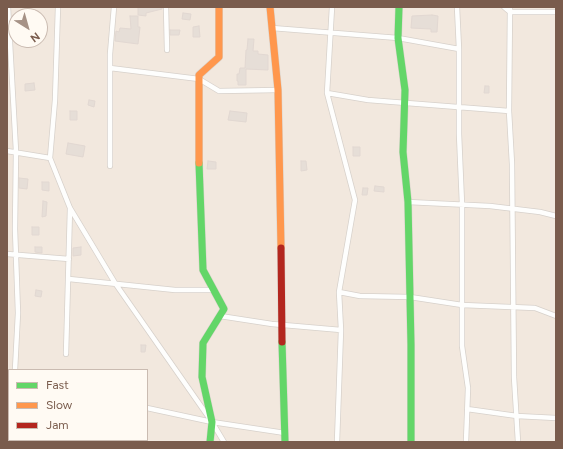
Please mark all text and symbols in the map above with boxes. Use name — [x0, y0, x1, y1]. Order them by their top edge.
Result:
north arrow — [8, 8, 48, 48]
text: N — [28, 29, 42, 45]
legend — [8, 369, 148, 441]
text: Fast — [46, 378, 69, 392]
text: Slow — [46, 398, 72, 412]
text: Jam — [46, 418, 69, 432]

